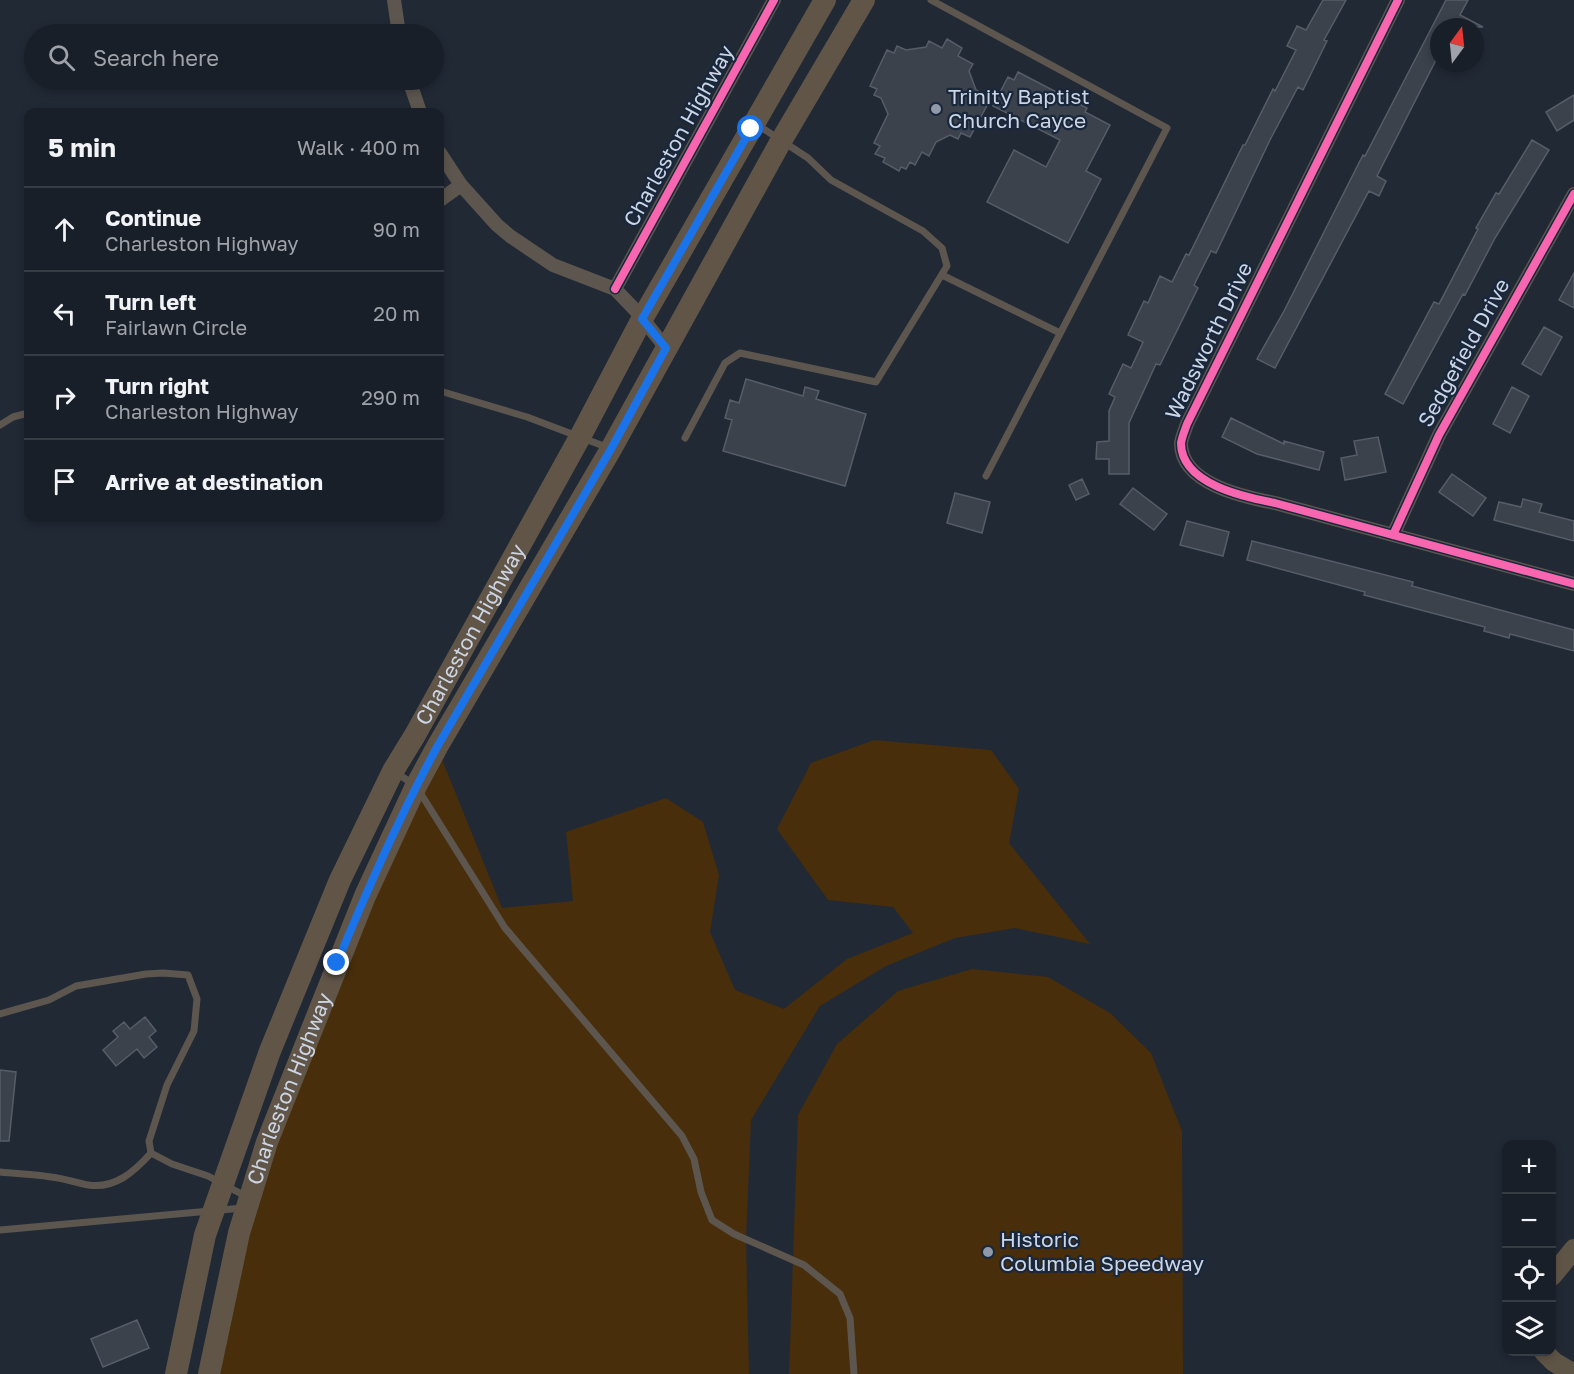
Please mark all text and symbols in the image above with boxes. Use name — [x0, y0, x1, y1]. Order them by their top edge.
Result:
north arrow — [1430, 18, 1484, 72]
search box — [24, 24, 444, 90]
street label: Charleston Highway — [617, 40, 739, 231]
icon: search — [45, 41, 78, 74]
text: Search here — [93, 44, 219, 71]
place label: Trinity Baptist Church Cayce — [948, 83, 1090, 133]
marker: Trinity Baptist Church Cayce — [929, 102, 943, 116]
route start — [737, 115, 763, 141]
text: 5 min — [48, 132, 116, 163]
text: Walk · 400 m — [297, 135, 420, 159]
text: Continue — [105, 204, 201, 231]
icon: ahead — [48, 213, 81, 246]
text: 90 m — [373, 217, 420, 241]
text: Charleston Highway — [105, 231, 299, 255]
street label: Wadsworth Drive — [1159, 258, 1257, 423]
street label: Sedgefield Drive — [1412, 274, 1515, 431]
text: Turn left — [105, 288, 196, 315]
icon: left — [48, 297, 81, 330]
text: 20 m — [373, 301, 420, 325]
text: Fairlawn Circle — [105, 315, 247, 339]
text: Turn right — [105, 372, 209, 399]
icon: right — [48, 381, 81, 414]
text: 290 m — [361, 385, 420, 409]
text: Charleston Highway — [105, 399, 299, 423]
icon: arrive — [48, 465, 81, 498]
text: Arrive at destination — [105, 468, 323, 495]
street label: Charleston Highway — [409, 539, 530, 729]
route end — [323, 949, 349, 975]
street label: Charleston Highway — [241, 989, 337, 1188]
map controls — [1502, 1140, 1556, 1356]
button: + — [1502, 1140, 1556, 1194]
button: − — [1502, 1194, 1556, 1248]
place label: Historic Columbia Speedway — [1000, 1226, 1204, 1276]
marker: Historic Columbia Speedway — [981, 1245, 995, 1259]
button: locate — [1502, 1248, 1556, 1302]
button: layers — [1502, 1302, 1556, 1356]

